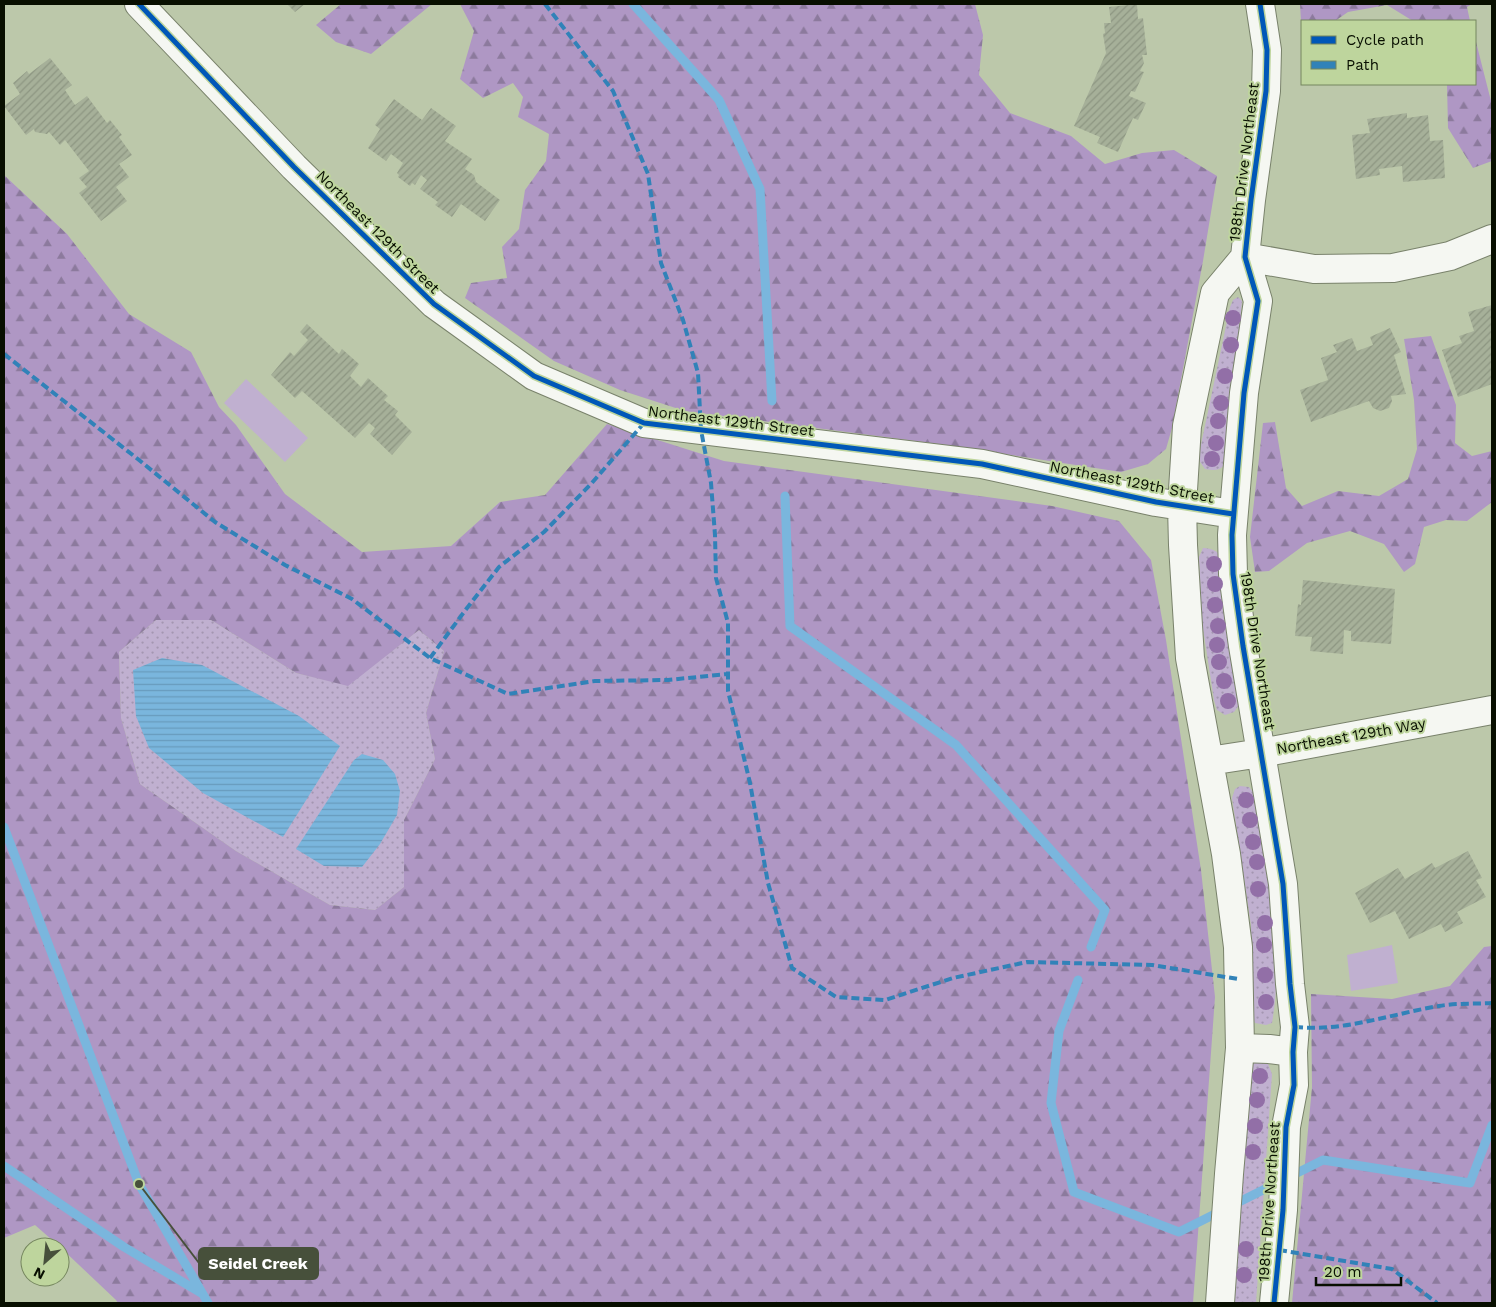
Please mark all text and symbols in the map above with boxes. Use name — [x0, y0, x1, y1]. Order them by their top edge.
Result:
legend — [1301, 20, 1476, 85]
text: Cycle path — [1346, 31, 1424, 49]
text: Path — [1346, 56, 1379, 74]
street label: 198th Drive Northeast — [1225, 81, 1263, 242]
street label: Northeast 129th Street — [313, 167, 444, 298]
street label: Northeast 129th Street — [647, 402, 816, 440]
street label: Northeast 129th Street — [1048, 457, 1216, 507]
street label: 198th Drive Northeast — [1237, 571, 1280, 732]
street label: Northeast 129th Way — [1275, 714, 1427, 758]
street label: 198th Drive Northeast — [1254, 1121, 1284, 1282]
north arrow — [20, 1237, 70, 1287]
callout: Seidel Creek — [199, 1248, 318, 1279]
text: Seidel Creek — [208, 1254, 308, 1273]
scale bar — [1316, 1254, 1401, 1286]
text: 20 m — [1324, 1263, 1362, 1281]
text: N — [31, 1264, 47, 1283]

